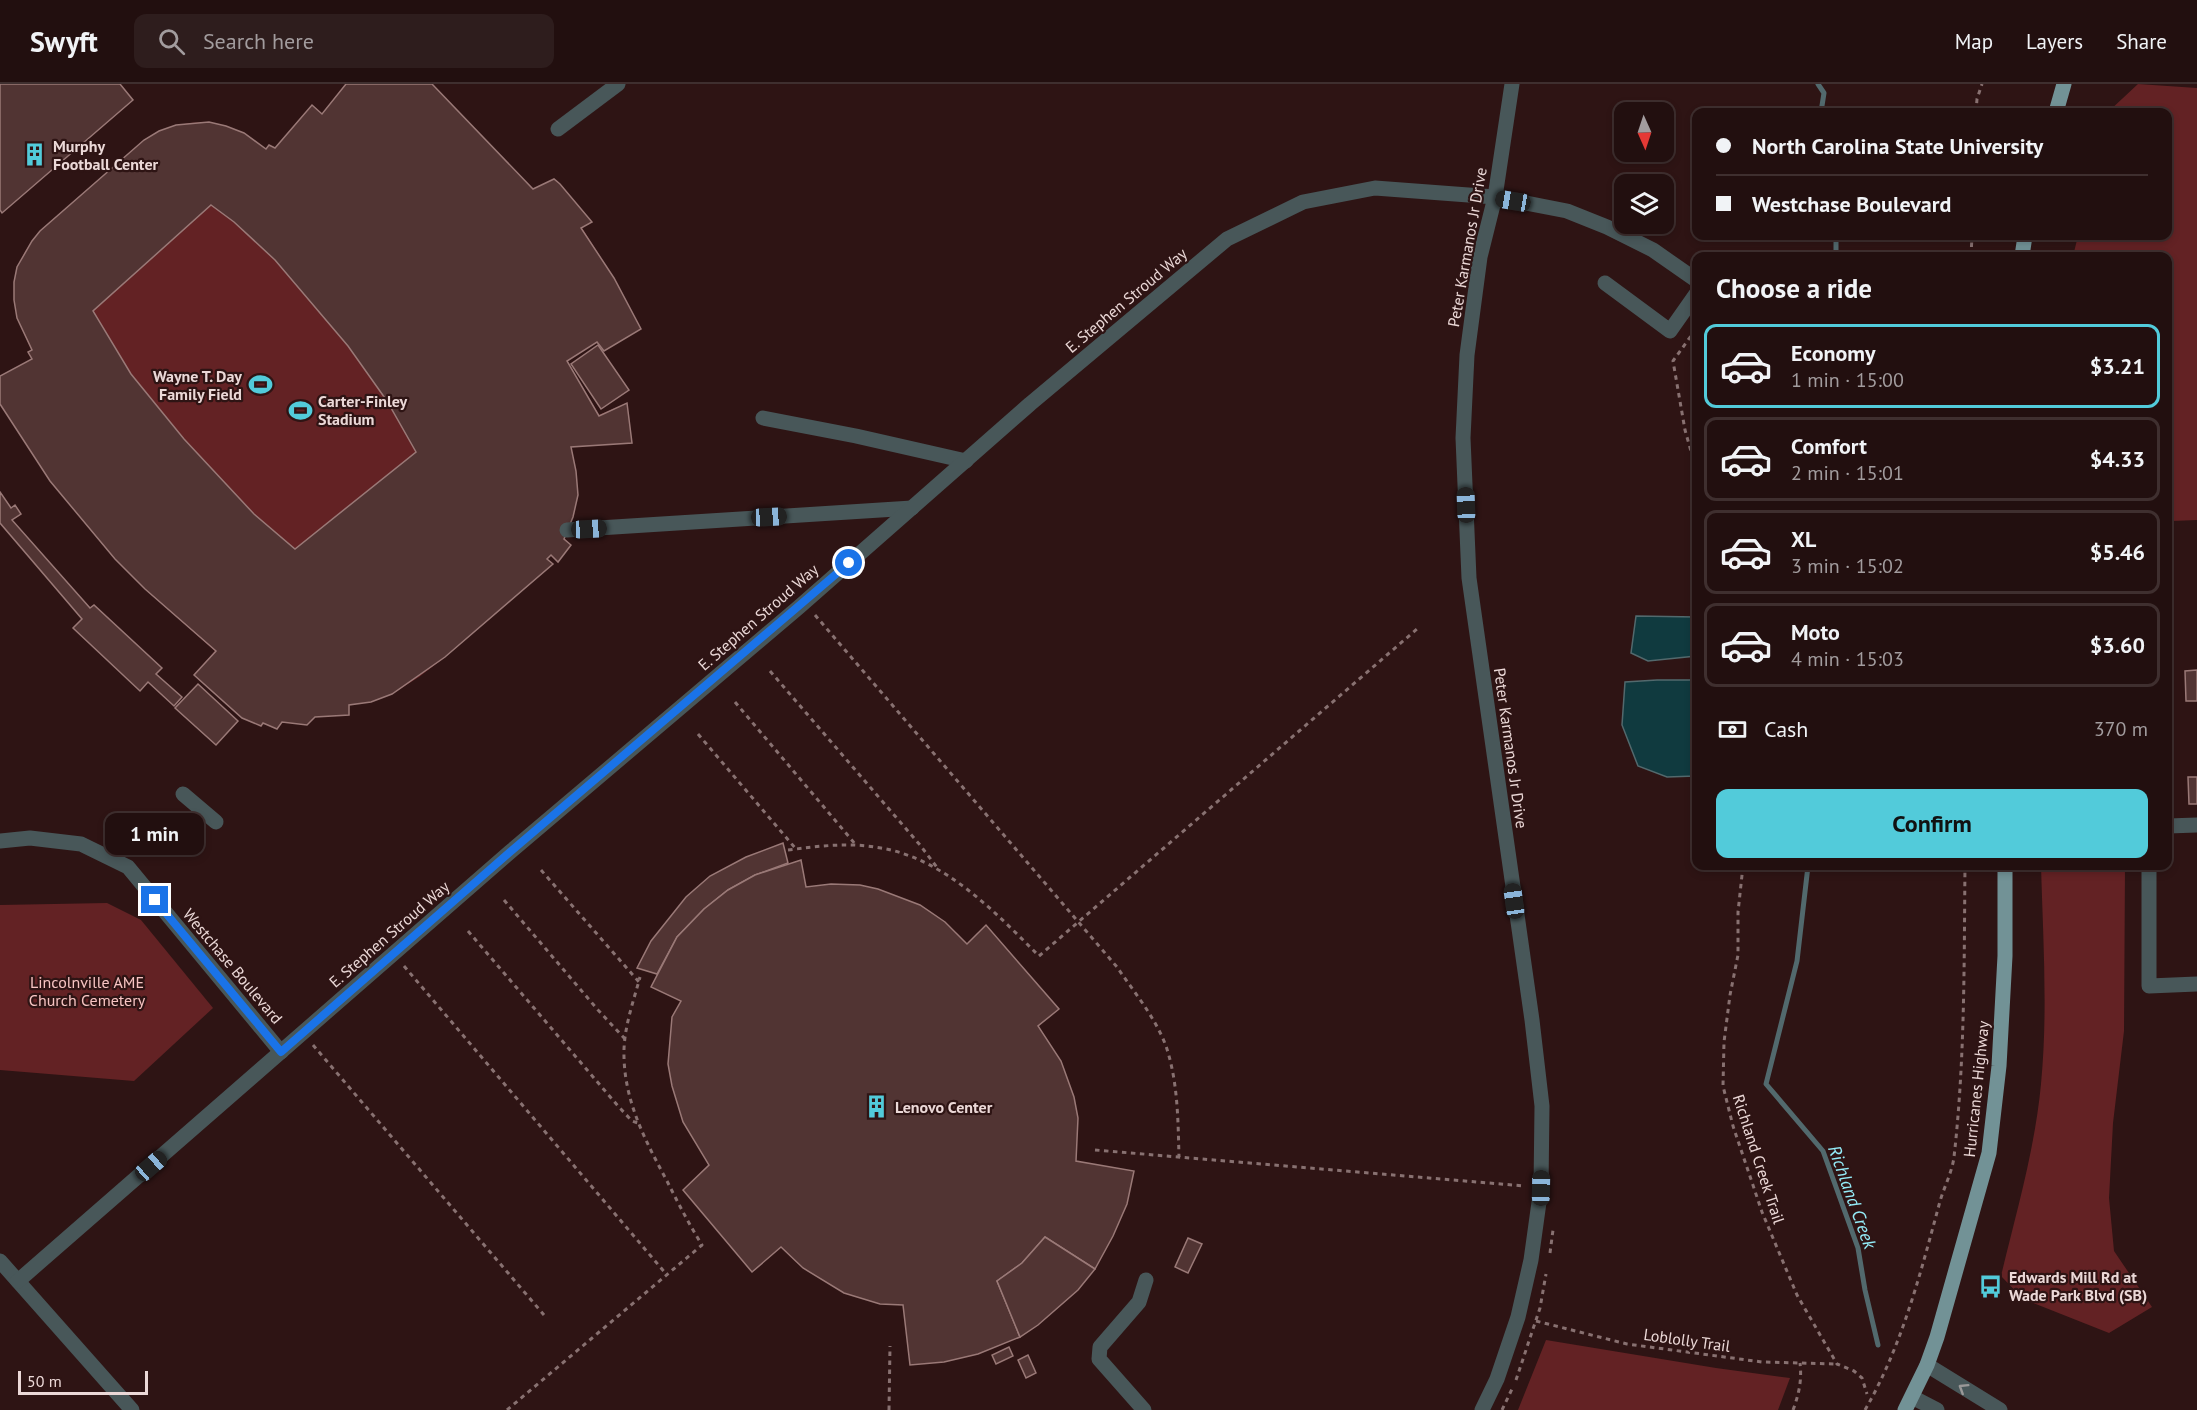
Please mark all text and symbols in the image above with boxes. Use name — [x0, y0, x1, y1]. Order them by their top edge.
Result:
search box — [134, 14, 554, 68]
text: Swyft — [30, 23, 98, 60]
icon: search — [155, 25, 188, 58]
text: Search here — [203, 27, 314, 55]
text: Map — [1955, 28, 1993, 55]
text: Layers — [2026, 28, 2083, 55]
text: Share — [2116, 28, 2167, 55]
north arrow — [1614, 102, 1674, 162]
map controls — [1614, 102, 1674, 234]
text: North Carolina State University — [1752, 132, 2043, 160]
place label: Murphy Football Center — [53, 136, 159, 174]
building icon: Murphy Football Center — [22, 142, 48, 168]
street label: Peter Karmanos Jr Drive — [1443, 166, 1491, 328]
button: layers — [1614, 174, 1674, 234]
car — [1494, 189, 1532, 213]
text: Westchase Boulevard — [1752, 190, 1951, 218]
street label: E. Stephen Stroud Way — [1061, 243, 1191, 357]
text: Choose a ride — [1716, 271, 1872, 305]
icon: car — [1719, 339, 1773, 393]
text: Economy — [1791, 339, 1875, 367]
text: $3.21 — [2090, 352, 2145, 380]
place label: Wayne T. Day Family Field — [153, 366, 242, 404]
text: 1 min · 15:00 — [1791, 367, 1904, 393]
sports icon: Wayne T. Day Family Field — [247, 372, 273, 398]
place label: Carter-Finley Stadium — [318, 391, 408, 429]
sports icon: Carter-Finley Stadium — [287, 397, 313, 423]
icon: car — [1719, 432, 1773, 486]
text: Comfort — [1791, 432, 1867, 460]
text: $4.33 — [2090, 445, 2145, 473]
text: 2 min · 15:01 — [1791, 460, 1904, 486]
car — [1456, 487, 1476, 523]
car — [751, 507, 787, 527]
car — [571, 519, 607, 539]
icon: car — [1719, 525, 1773, 579]
text: XL — [1791, 525, 1816, 553]
text: $5.46 — [2090, 538, 2145, 566]
route start — [835, 549, 862, 576]
text: 3 min · 15:02 — [1791, 553, 1904, 579]
street label: E. Stephen Stroud Way — [694, 559, 823, 675]
icon: car — [1719, 618, 1773, 672]
text: Moto — [1791, 618, 1840, 646]
text: $3.60 — [2090, 631, 2145, 659]
text: 4 min · 15:03 — [1791, 646, 1904, 672]
street label: Peter Karmanos Jr Drive — [1490, 667, 1532, 829]
icon: cash — [1716, 713, 1749, 746]
text: Cash — [1764, 715, 1808, 743]
text: 370 m — [2094, 716, 2148, 742]
button: Confirm — [1716, 789, 2148, 858]
callout: 1 min — [106, 813, 204, 855]
text: 1 min — [130, 821, 179, 847]
street label: E. Stephen Stroud Way — [325, 876, 454, 992]
car — [1503, 882, 1525, 920]
route end — [141, 886, 168, 913]
street label: Westchase Boulevard — [179, 904, 287, 1028]
park label: Lincolnville AME Church Cemetery — [29, 972, 146, 1010]
street label: Hurricanes Highway — [1959, 1019, 1993, 1158]
street label: Richland Creek Trail — [1729, 1092, 1789, 1227]
building icon: Lenovo Center — [864, 1094, 890, 1120]
place label: Lenovo Center — [895, 1097, 993, 1117]
water label: Richland Creek — [1823, 1142, 1882, 1253]
car — [132, 1147, 170, 1185]
car — [1532, 1170, 1550, 1206]
place label: Edwards Mill Rd at Wade Park Blvd (SB) — [2009, 1267, 2147, 1305]
bus stop icon: Edwards Mill Rd at Wade Park Blvd (SB) — [1978, 1273, 2004, 1299]
street label: Loblolly Trail — [1642, 1324, 1732, 1356]
scale bar — [18, 1368, 148, 1396]
text: 50 m — [27, 1371, 62, 1391]
one-way arrow — [1959, 1384, 1970, 1395]

